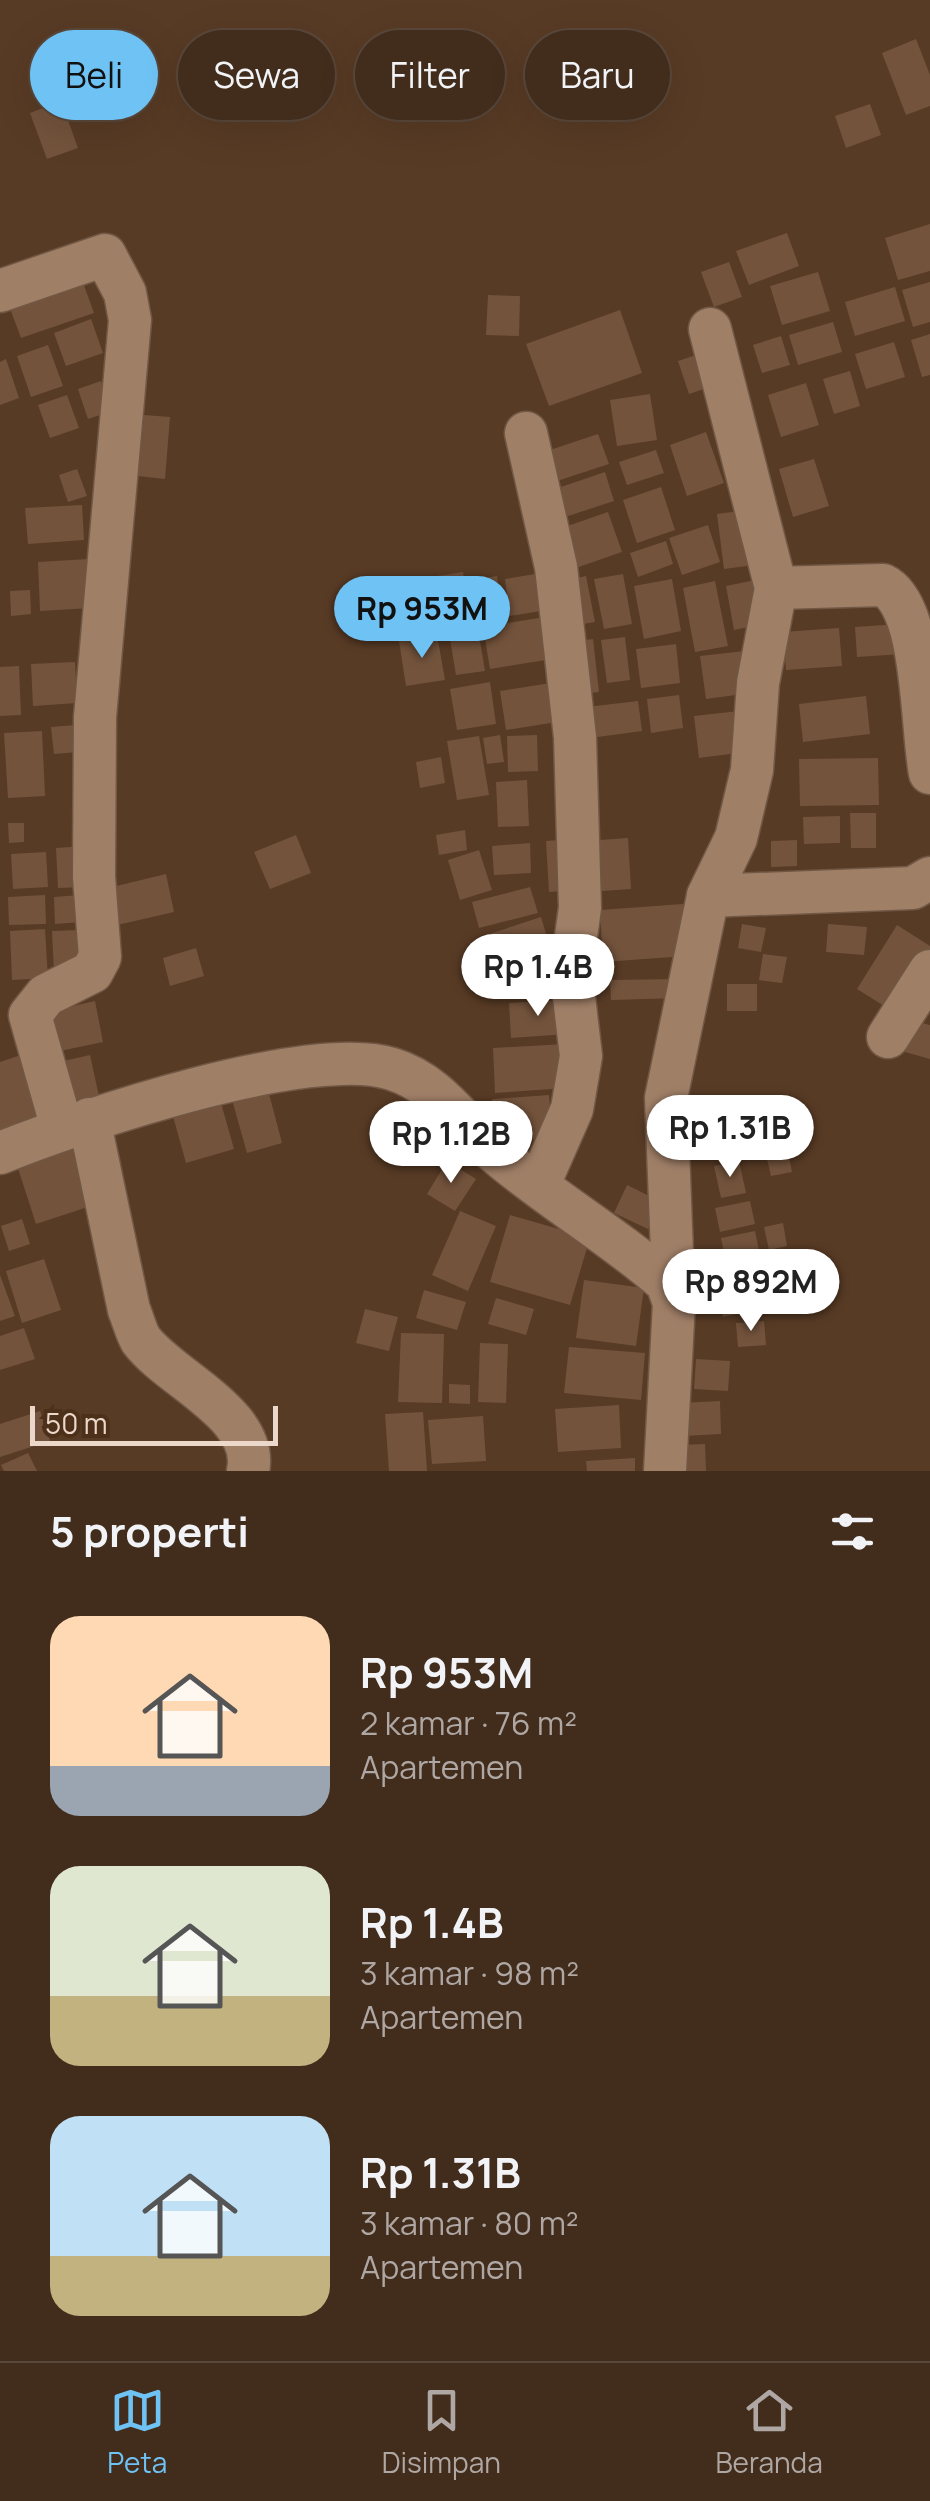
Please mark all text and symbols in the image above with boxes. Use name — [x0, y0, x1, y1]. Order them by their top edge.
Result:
chip: Beli — [30, 30, 158, 120]
chip: Sewa — [178, 30, 335, 120]
chip: Filter — [355, 30, 505, 120]
chip: Baru — [525, 30, 670, 120]
pin: Rp 953M — [330, 576, 514, 661]
text: Rp 953M — [356, 586, 488, 630]
pin: Rp 1.4B — [446, 934, 630, 1019]
text: Rp 1.4B — [483, 944, 593, 988]
pin: Rp 1.31B — [627, 1095, 833, 1180]
pin: Rp 1.12B — [348, 1101, 554, 1186]
text: Rp 1.31B — [669, 1105, 791, 1149]
text: Rp 1.12B — [391, 1111, 511, 1155]
pin: Rp 892M — [659, 1249, 843, 1334]
text: Rp 892M — [684, 1259, 818, 1303]
scale bar — [30, 1401, 278, 1446]
text: 50 m — [45, 1404, 108, 1442]
text: 5 properti — [50, 1502, 249, 1560]
icon: filters — [825, 1504, 880, 1559]
text: Rp 953M — [360, 1643, 533, 1701]
icon: home — [130, 1656, 250, 1776]
text: 2 kamar · 76 m² — [360, 1701, 577, 1745]
text: Apartemen — [360, 1745, 523, 1789]
text: Rp 1.4B — [360, 1893, 504, 1951]
icon: home — [130, 1906, 250, 2026]
text: 3 kamar · 98 m² — [360, 1951, 579, 1995]
text: Apartemen — [360, 1995, 523, 2039]
text: Rp 1.31B — [360, 2143, 521, 2201]
icon: home — [130, 2156, 250, 2276]
text: 3 kamar · 80 m² — [360, 2201, 579, 2245]
text: Apartemen — [360, 2245, 523, 2289]
tab: Peta — [107, 2383, 167, 2481]
tab: Disimpan — [382, 2383, 501, 2481]
tab: Beranda — [715, 2383, 823, 2481]

